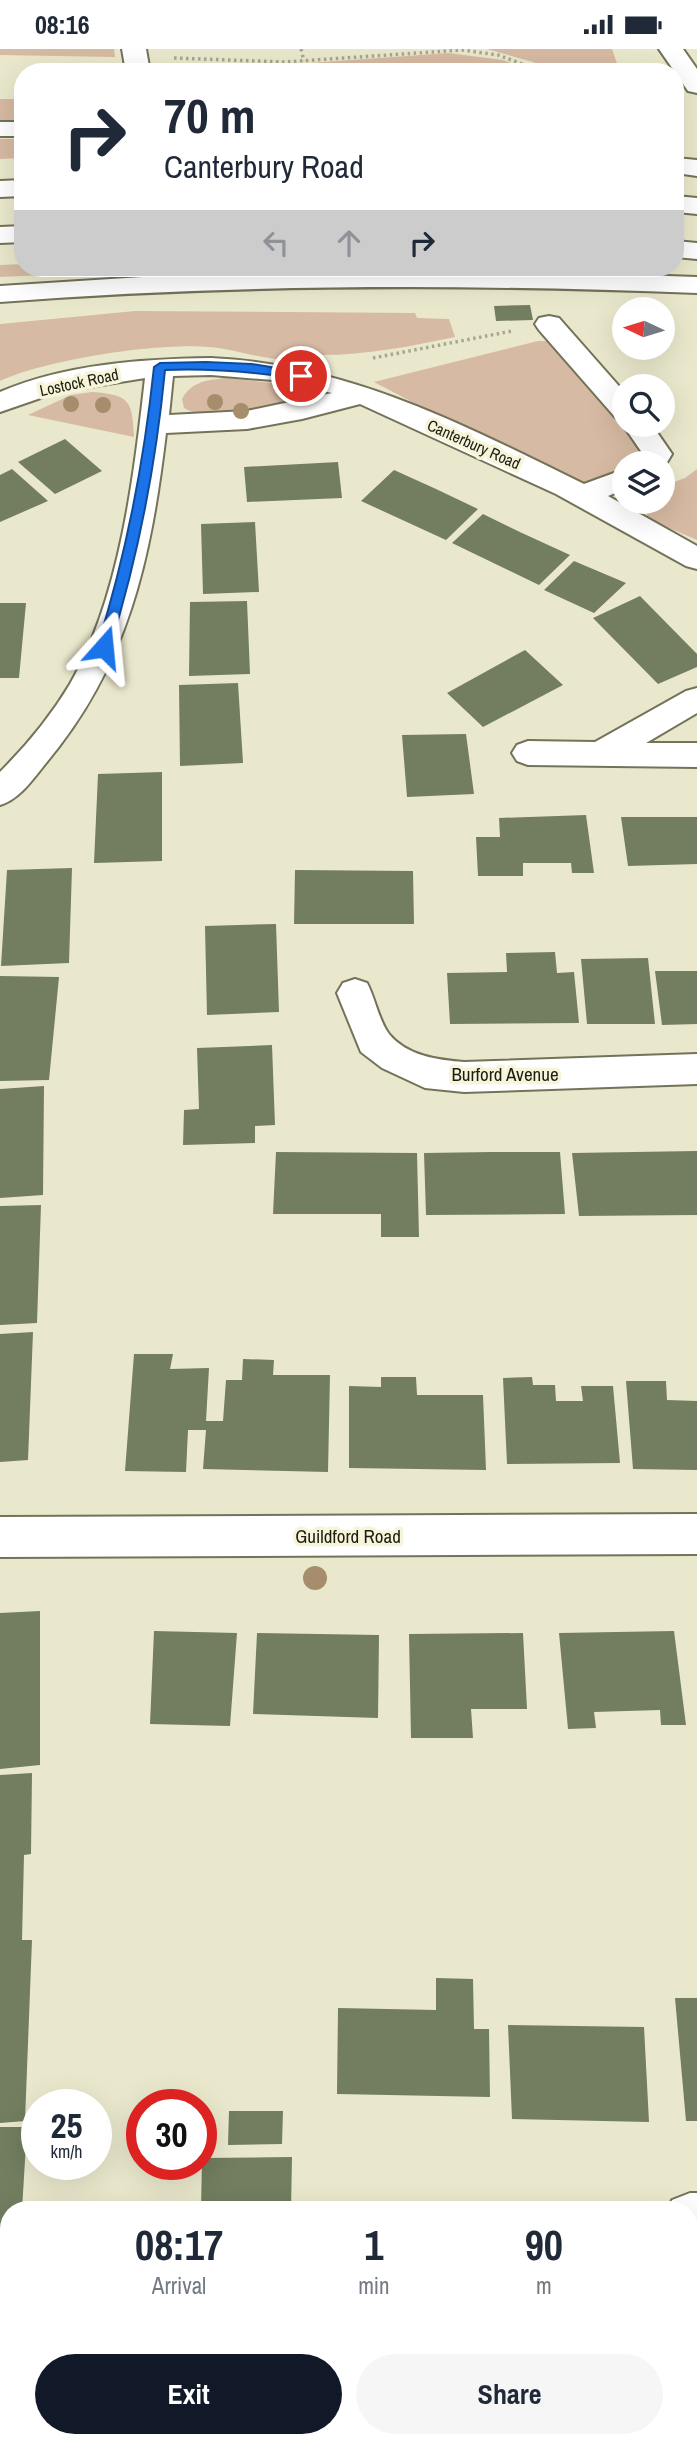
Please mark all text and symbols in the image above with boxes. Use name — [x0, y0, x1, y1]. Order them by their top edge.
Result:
text: 08:16 — [35, 7, 90, 42]
text: 70 m — [164, 82, 256, 148]
icon: right — [49, 91, 140, 182]
text: Canterbury Road — [164, 145, 364, 188]
icon: left — [257, 224, 295, 262]
icon: ahead — [330, 224, 368, 262]
icon: right — [403, 224, 441, 262]
north arrow — [612, 297, 676, 361]
map controls — [612, 297, 675, 514]
pin — [271, 346, 331, 406]
icon: arrive — [282, 357, 320, 395]
street label: Lostock Road — [37, 363, 121, 401]
button: search — [612, 374, 675, 437]
street label: Canterbury Road — [424, 414, 524, 474]
button: layers — [612, 451, 675, 514]
position arrow — [67, 610, 141, 684]
street label: Burford Avenue — [451, 1061, 559, 1087]
street label: Guildford Road — [295, 1523, 401, 1549]
speed limit sign: 30 — [126, 2089, 217, 2180]
text: 25 — [51, 2102, 82, 2149]
text: km/h — [51, 2139, 83, 2164]
text: 08:17 — [135, 2217, 223, 2273]
text: 1 — [364, 2217, 383, 2273]
text: 90 — [525, 2217, 563, 2273]
text: Arrival — [152, 2270, 206, 2301]
text: min — [358, 2270, 390, 2301]
text: m — [536, 2270, 552, 2301]
button: Exit — [35, 2354, 342, 2434]
button: Share — [356, 2354, 663, 2434]

